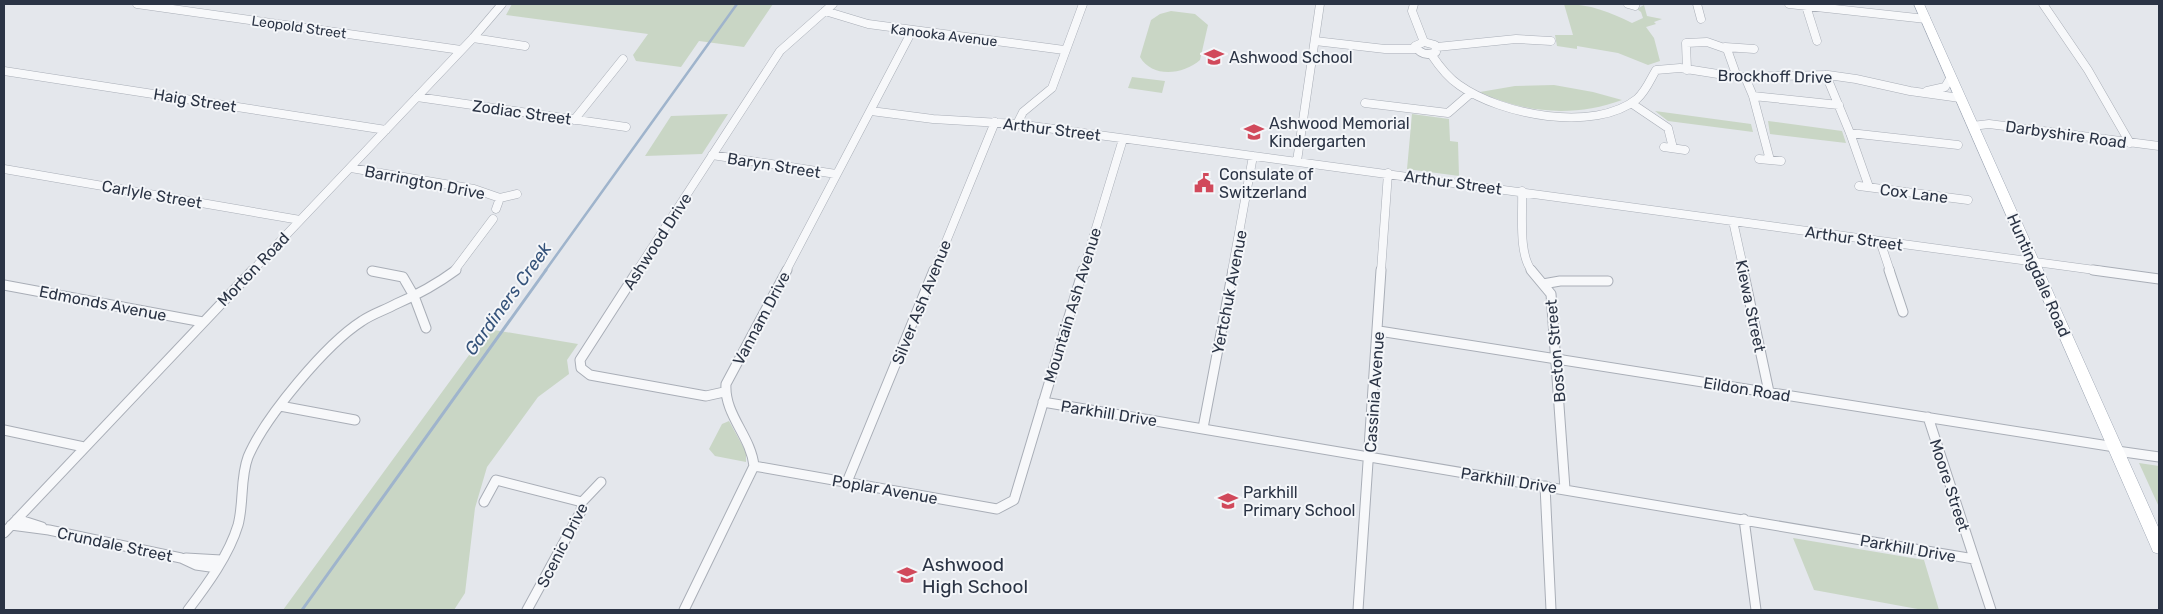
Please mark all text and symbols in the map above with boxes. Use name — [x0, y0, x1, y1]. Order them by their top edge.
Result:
street label: Leopold Street — [250, 12, 348, 43]
street label: Kanooka Avenue — [890, 21, 998, 51]
school or university icon: Ashwood School — [1203, 46, 1225, 68]
place label: Ashwood School — [1229, 48, 1353, 67]
street label: Brockhoff Drive — [1717, 66, 1833, 87]
street label: Haig Street — [152, 85, 238, 116]
street label: Zodiac Street — [471, 96, 573, 129]
street label: Arthur Street — [1002, 114, 1102, 145]
place label: Ashwood Memorial Kindergarten — [1269, 114, 1410, 151]
street label: Darbyshire Road — [2004, 117, 2128, 152]
school or university icon: Ashwood Memorial Kindergarten — [1243, 121, 1265, 143]
street label: Baryn Street — [726, 149, 822, 182]
street label: Barrington Drive — [363, 161, 487, 203]
place label: Consulate of Switzerland — [1219, 165, 1314, 202]
street label: Arthur Street — [1403, 166, 1503, 199]
public building icon: Consulate of Switzerland — [1193, 172, 1215, 194]
street label: Carlyle Street — [100, 176, 203, 213]
street label: Cox Lane — [1879, 180, 1949, 207]
street label: Ashwood Drive — [619, 189, 696, 293]
street label: Huntingdale Road — [2003, 211, 2074, 340]
street label: Arthur Street — [1804, 222, 1904, 255]
street label: Mountain Ash Avenue — [1040, 225, 1105, 385]
street label: Yertchuk Avenue — [1208, 228, 1251, 356]
street label: Morton Road — [214, 229, 293, 310]
street label: Silver Ash Avenue — [888, 237, 955, 367]
water label: Gardiners Creek — [460, 238, 557, 360]
street label: Kiewa Street — [1731, 258, 1770, 354]
street label: Vannam Drive — [729, 268, 794, 368]
street label: Edmonds Avenue — [38, 282, 168, 325]
street label: Boston Street — [1542, 299, 1569, 403]
street label: Cassinia Avenue — [1361, 331, 1388, 453]
street label: Eildon Road — [1702, 373, 1792, 406]
street label: Parkhill Drive — [1059, 397, 1158, 430]
street label: Moore Street — [1926, 437, 1973, 534]
street label: Parkhill Drive — [1459, 464, 1558, 497]
street label: Poplar Avenue — [831, 471, 939, 508]
place label: Parkhill Primary School — [1243, 483, 1355, 520]
school or university icon: Parkhill Primary School — [1217, 490, 1239, 512]
street label: Scenic Drive — [533, 500, 592, 591]
street label: Crundale Street — [55, 523, 174, 566]
street label: Parkhill Drive — [1858, 531, 1957, 566]
place label: Ashwood High School — [922, 553, 1028, 598]
school or university icon: Ashwood High School — [896, 564, 918, 586]

